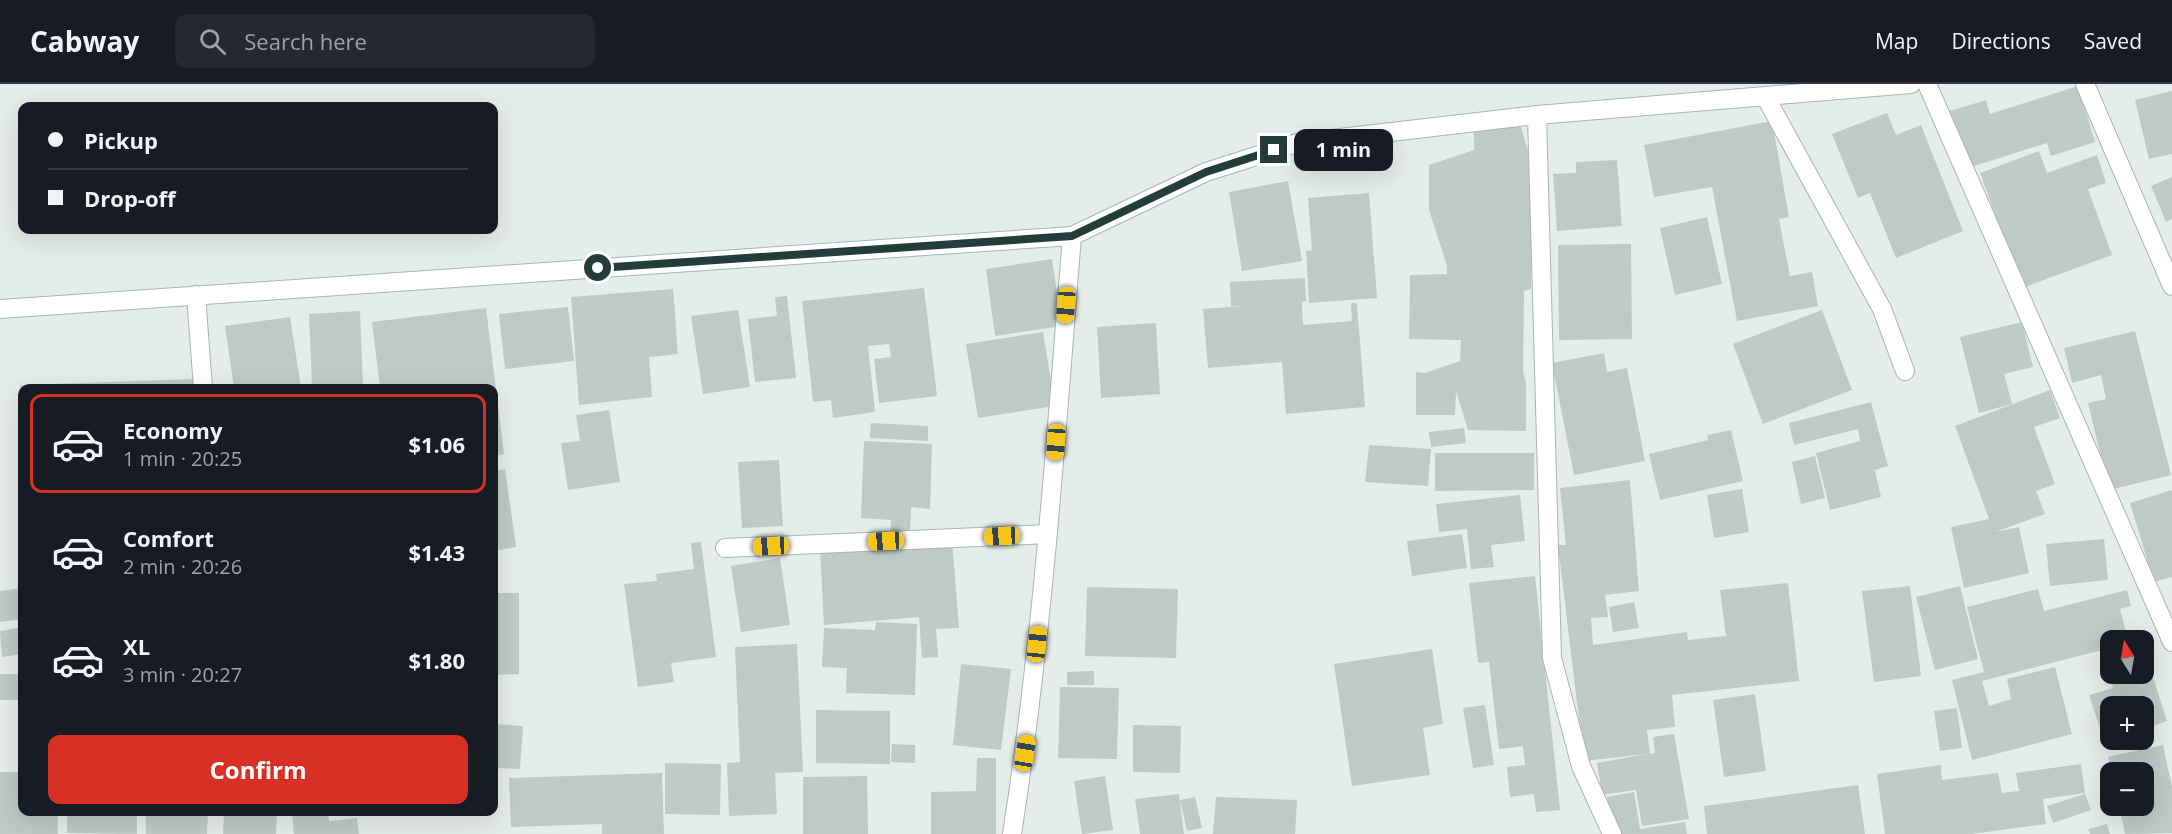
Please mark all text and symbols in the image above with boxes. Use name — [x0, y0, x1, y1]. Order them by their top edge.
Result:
search box — [175, 14, 595, 68]
text: Cabway — [30, 22, 139, 60]
icon: search — [196, 25, 229, 58]
text: Search here — [244, 26, 367, 56]
text: Map — [1875, 27, 1918, 55]
text: Directions — [1951, 27, 2051, 55]
text: Saved — [2084, 27, 2142, 55]
text: Pickup — [84, 125, 158, 155]
callout: 1 min — [1295, 129, 1394, 171]
route end — [1260, 136, 1287, 163]
text: 1 min — [1316, 136, 1371, 163]
text: Drop-off — [84, 183, 176, 213]
route start — [584, 254, 611, 281]
car — [1056, 286, 1076, 324]
text: Economy — [123, 415, 222, 445]
icon: car — [51, 417, 105, 471]
car — [1046, 423, 1066, 461]
text: $1.06 — [408, 429, 465, 459]
text: 1 min · 20:25 — [123, 445, 242, 472]
text: Comfort — [123, 523, 214, 553]
icon: car — [51, 525, 105, 579]
car — [984, 526, 1020, 546]
car — [868, 531, 904, 551]
car — [753, 536, 789, 556]
text: $1.43 — [408, 537, 465, 567]
text: 2 min · 20:26 — [123, 553, 242, 580]
car — [1026, 625, 1048, 663]
north arrow — [2100, 630, 2154, 684]
map controls — [2100, 630, 2154, 816]
text: XL — [123, 631, 150, 661]
icon: car — [51, 633, 105, 687]
text: $1.80 — [408, 645, 465, 675]
text: 3 min · 20:27 — [123, 661, 242, 688]
button: + — [2100, 696, 2154, 750]
car — [1013, 734, 1037, 772]
button: Confirm — [48, 735, 468, 804]
button: − — [2100, 762, 2154, 816]

